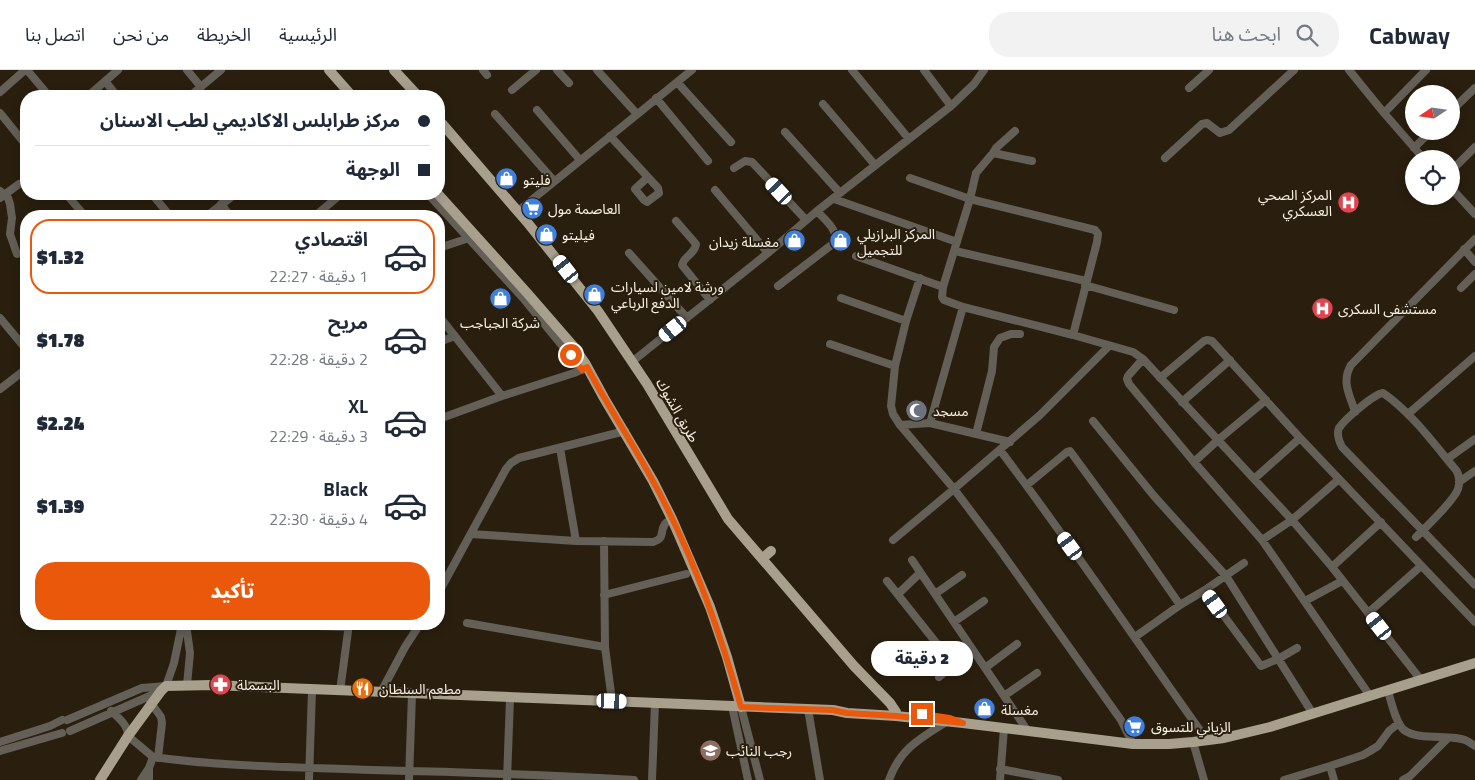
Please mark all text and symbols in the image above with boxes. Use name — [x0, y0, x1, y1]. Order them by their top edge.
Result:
search box — [989, 12, 1339, 57]
text: Cabway — [1369, 17, 1450, 53]
text: ابحث هنا — [1211, 19, 1281, 48]
text: اتصل بنا — [25, 21, 85, 48]
text: من نحن — [113, 21, 169, 48]
text: الخريطة — [197, 21, 251, 48]
text: الرئيسية — [279, 21, 337, 48]
icon: search — [1293, 21, 1321, 49]
north arrow — [1405, 85, 1460, 140]
map controls — [1405, 85, 1460, 205]
text: مركز طرابلس الاكاديمي لطب الاسنان — [100, 105, 400, 134]
button: locate — [1405, 150, 1460, 205]
text: الوجهة — [346, 154, 400, 183]
shop icon: فليتو — [495, 167, 519, 191]
place label: فليتو — [523, 169, 551, 190]
car — [763, 175, 794, 207]
place label: المركز الصحي العسكري — [1258, 184, 1332, 222]
hospital icon: المركز الصحي العسكري — [1336, 190, 1360, 214]
supermarket icon: العاصمة مول — [520, 196, 544, 220]
place label: العاصمة مول — [548, 198, 621, 219]
shop icon: فيليتو — [534, 222, 558, 246]
place label: المركز البرازيلي للتجميل — [857, 223, 935, 260]
text: اقتصادي — [295, 224, 368, 253]
place label: فيليتو — [562, 224, 595, 245]
shop icon: مغسلة زيدان — [783, 229, 807, 253]
shop icon: المركز البرازيلي للتجميل — [829, 229, 853, 253]
place label: مغسلة زيدان — [709, 231, 779, 252]
icon: car — [383, 234, 428, 279]
text: $1.32 — [37, 242, 84, 271]
car — [550, 253, 581, 285]
text: 1 دقيقة · 22:27 — [269, 264, 368, 288]
place label: ورشة لامين لسيارات الدفع الرباعي — [611, 276, 724, 314]
shop icon: ورشة لامين لسيارات الدفع الرباعي — [583, 282, 607, 306]
shop icon: شركة الجباجب — [488, 287, 512, 311]
hospital icon: مستشفى السكرى — [1310, 296, 1334, 320]
place label: مستشفى السكرى — [1338, 298, 1437, 319]
text: مريح — [328, 307, 368, 336]
place label: شركة الجباجب — [460, 312, 540, 333]
car — [656, 314, 689, 344]
icon: car — [383, 317, 428, 362]
text: $1.78 — [37, 325, 84, 354]
route start — [560, 344, 582, 366]
text: 2 دقيقة · 22:28 — [269, 347, 368, 371]
street label: طريق الشوك — [651, 374, 705, 446]
text: XL — [348, 391, 368, 420]
mosque icon: مسجد — [905, 398, 929, 422]
icon: car — [383, 400, 428, 445]
place label: مسجد — [933, 400, 969, 421]
text: $2.24 — [37, 408, 84, 437]
text: 3 دقيقة · 22:29 — [269, 424, 368, 448]
text: Black — [323, 474, 368, 503]
icon: car — [383, 483, 428, 528]
text: $1.39 — [37, 491, 84, 520]
text: 4 دقيقة · 22:30 — [269, 507, 368, 531]
car — [1055, 529, 1084, 563]
button: تأكيد — [35, 562, 430, 620]
car — [1200, 587, 1229, 621]
car — [1363, 610, 1394, 642]
callout: 2 دقيقة — [871, 642, 973, 676]
text: 2 دقيقة — [895, 646, 949, 670]
pharmacy icon: البسملة — [209, 672, 233, 696]
place label: البسملة — [237, 674, 280, 695]
restaurant icon: مطعم السلطان — [351, 676, 375, 700]
place label: مطعم السلطان — [379, 678, 461, 700]
car — [596, 693, 627, 709]
shop icon: مغسلة — [973, 697, 997, 721]
place label: مغسلة — [1001, 699, 1039, 720]
route end — [911, 703, 933, 725]
supermarket icon: الزياني للتسوق — [1123, 714, 1147, 738]
place label: الزياني للتسوق — [1151, 716, 1231, 738]
school or university icon: رجب النائب — [698, 738, 722, 762]
place label: رجب النائب — [726, 740, 792, 761]

